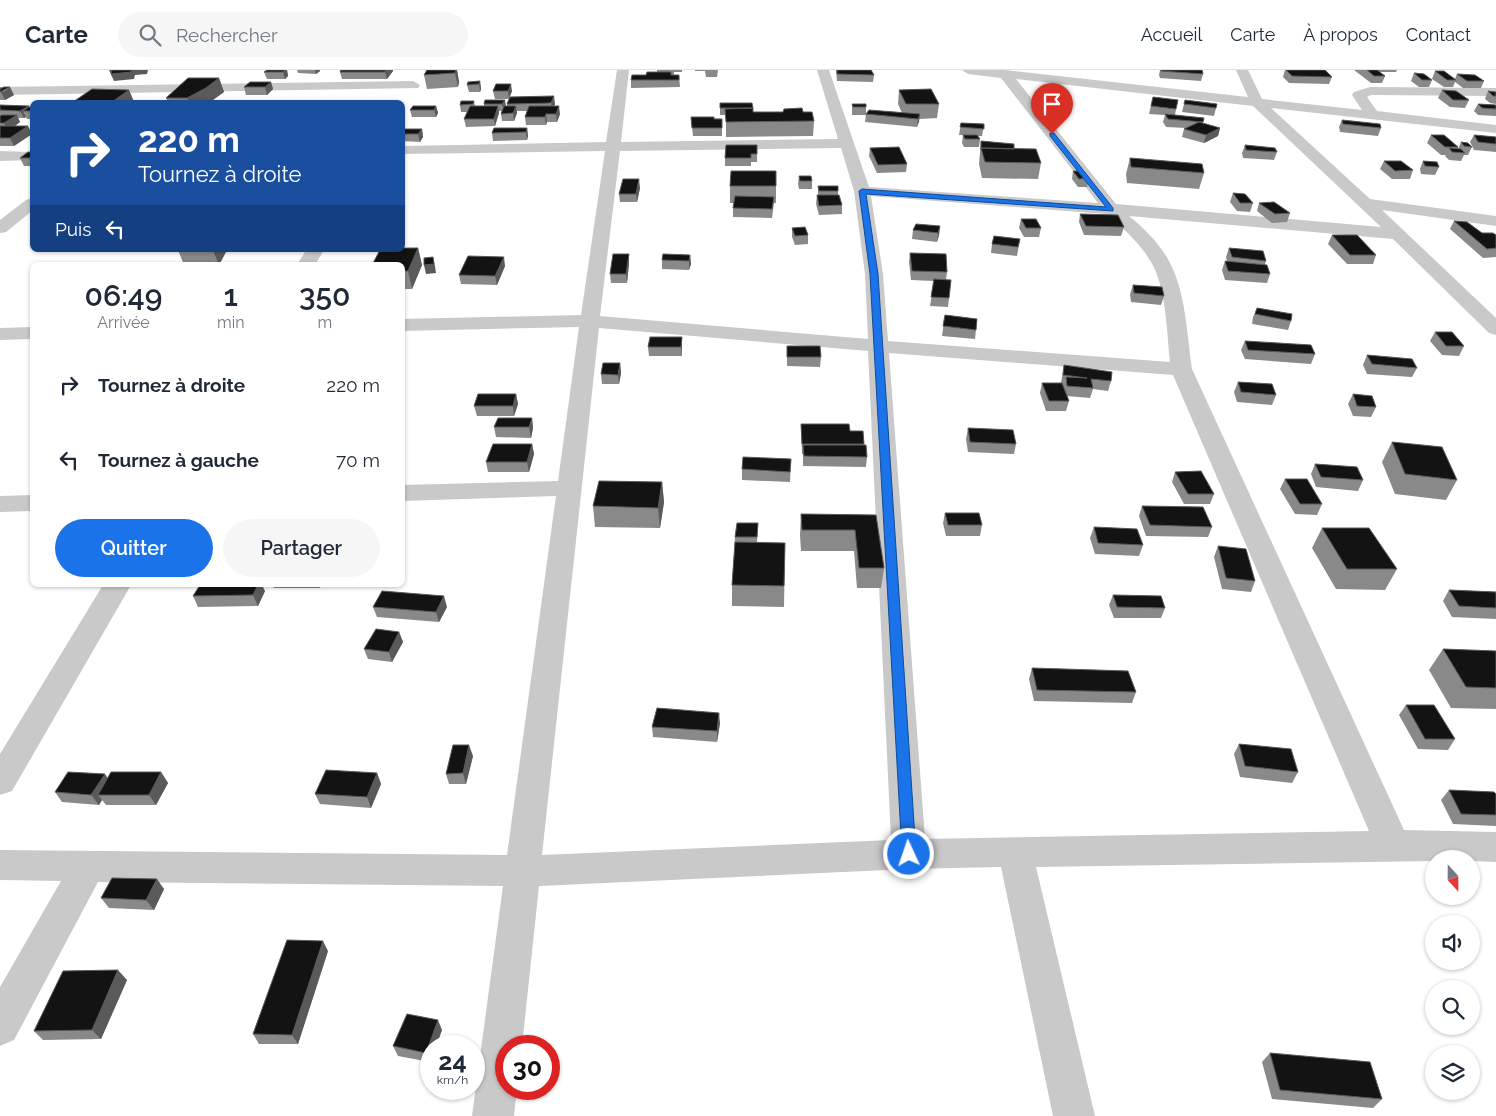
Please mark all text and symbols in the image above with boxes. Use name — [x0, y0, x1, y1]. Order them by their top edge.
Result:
search box — [118, 12, 468, 57]
text: Carte — [25, 20, 88, 49]
icon: search — [136, 21, 164, 49]
text: Rechercher — [176, 24, 278, 46]
text: Accueil — [1141, 24, 1202, 45]
text: Carte — [1230, 24, 1275, 45]
text: À propos — [1303, 24, 1378, 45]
text: Contact — [1406, 24, 1471, 45]
pin — [1031, 83, 1073, 134]
icon: arrive — [1038, 90, 1066, 118]
text: 220 m — [138, 119, 240, 160]
icon: right — [55, 120, 120, 185]
text: Tournez à droite — [138, 161, 302, 187]
icon: left — [101, 215, 129, 243]
text: Puis — [55, 218, 91, 240]
text: 06:49 — [85, 278, 162, 313]
text: 1 — [224, 278, 238, 313]
text: 350 — [299, 278, 350, 313]
text: Arrivée — [97, 313, 150, 332]
text: min — [217, 313, 245, 332]
text: m — [317, 313, 332, 332]
icon: right — [55, 371, 83, 399]
text: Tournez à droite — [98, 374, 245, 396]
text: 220 m — [326, 374, 380, 396]
icon: left — [55, 446, 83, 474]
text: Tournez à gauche — [98, 449, 259, 471]
text: 70 m — [336, 449, 380, 471]
button: Quitter — [55, 519, 213, 577]
button: Partager — [223, 519, 380, 577]
position arrow — [882, 827, 934, 879]
north arrow — [1425, 850, 1480, 905]
map controls — [1425, 850, 1480, 1100]
button: sound — [1425, 915, 1480, 970]
button: search — [1425, 980, 1480, 1035]
speed limit sign: 30 — [495, 1035, 560, 1100]
button: layers — [1425, 1045, 1480, 1100]
text: 24 — [438, 1046, 467, 1076]
text: km/h — [437, 1073, 468, 1087]

